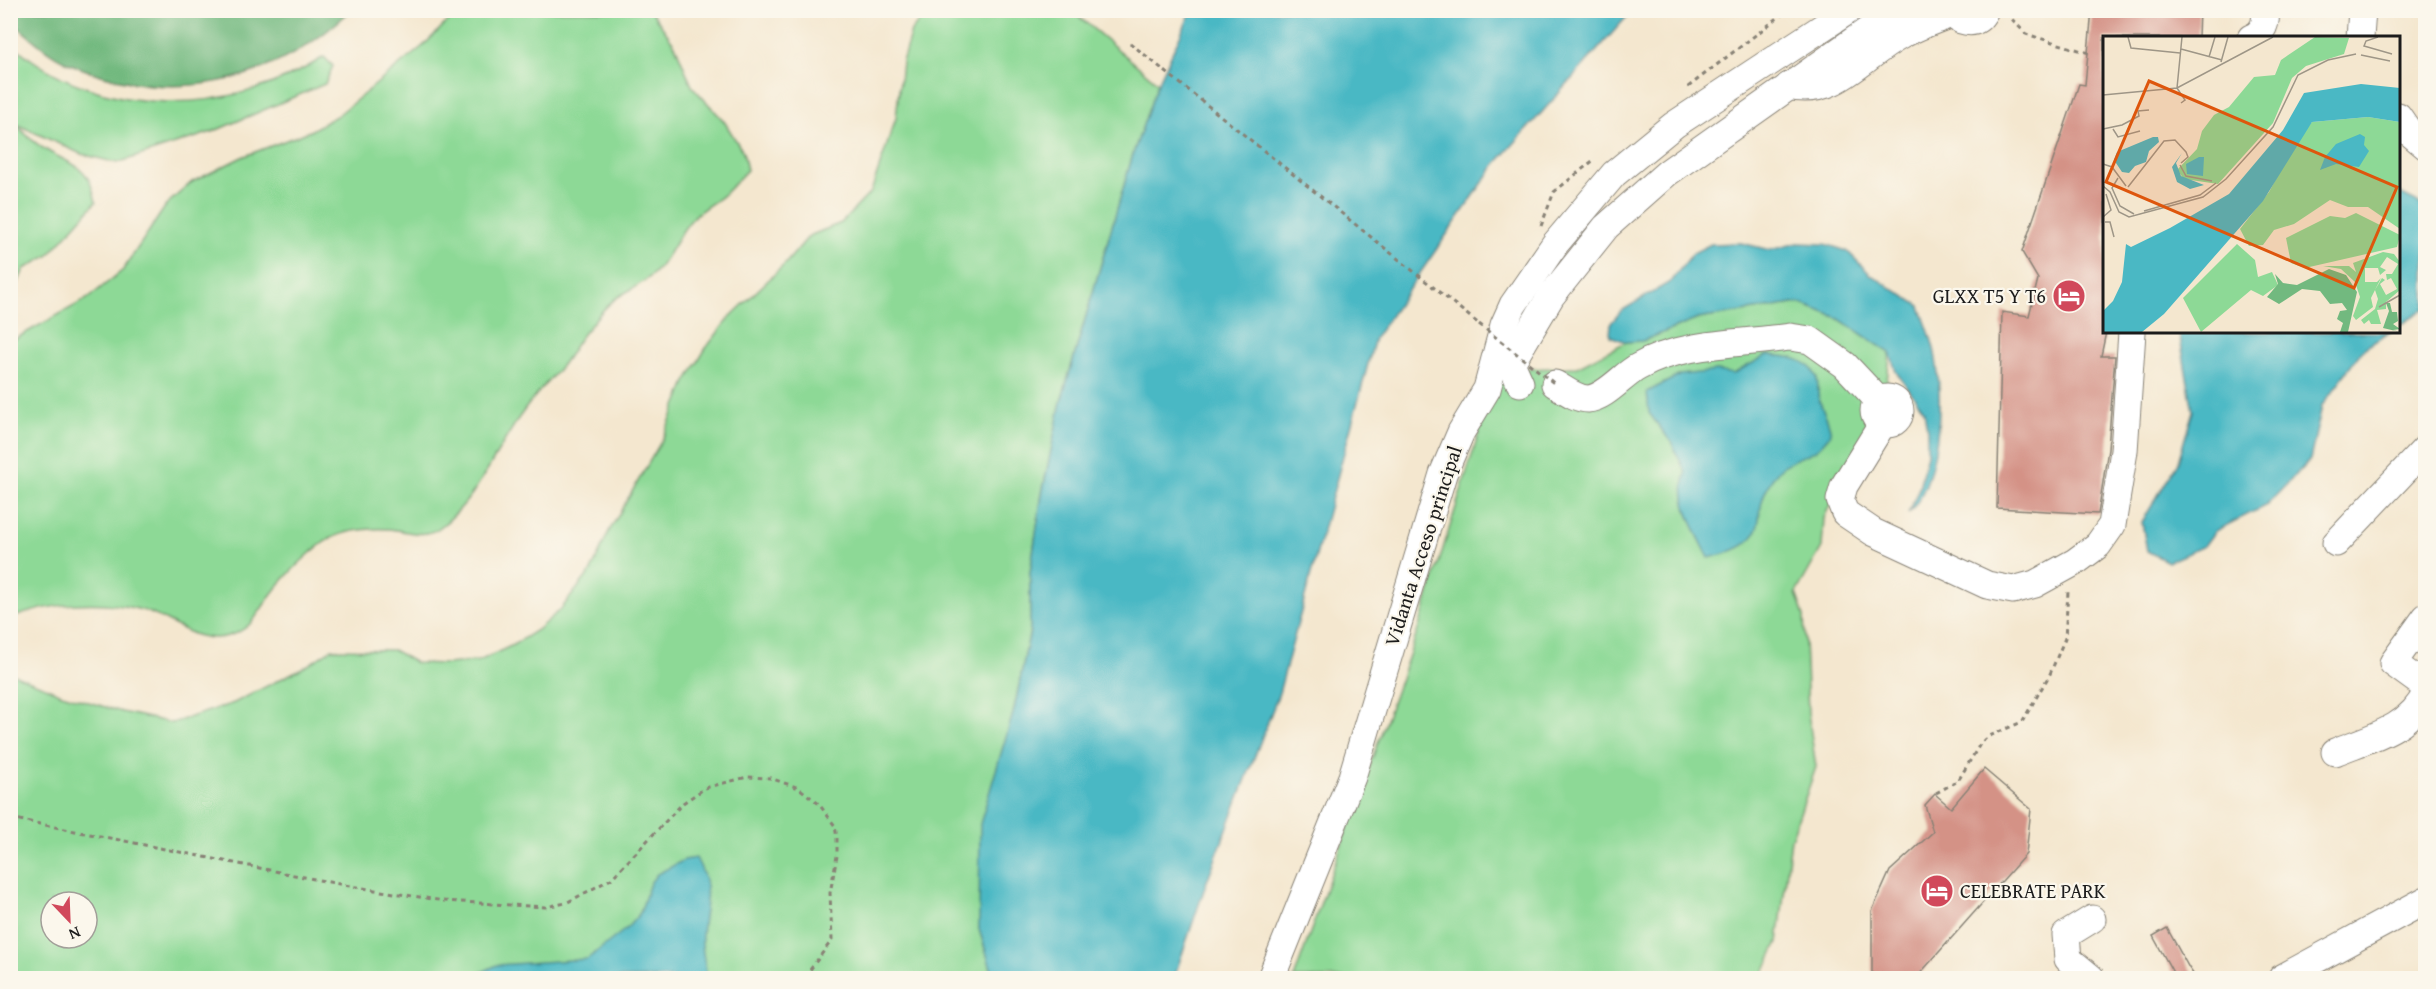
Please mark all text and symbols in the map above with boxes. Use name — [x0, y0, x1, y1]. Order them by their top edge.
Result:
inset map — [2103, 36, 2400, 333]
hotel icon: GLXX T5 Y T6 — [2051, 278, 2087, 314]
place label: GLXX T5 Y T6 — [1933, 281, 2046, 310]
street label: Vidanta Acceso principal — [1376, 442, 1469, 650]
hotel icon: CELEBRATE PARK — [1919, 873, 1955, 909]
place label: CELEBRATE PARK — [1960, 876, 2106, 905]
north arrow — [39, 890, 99, 950]
text: N — [65, 921, 84, 947]

